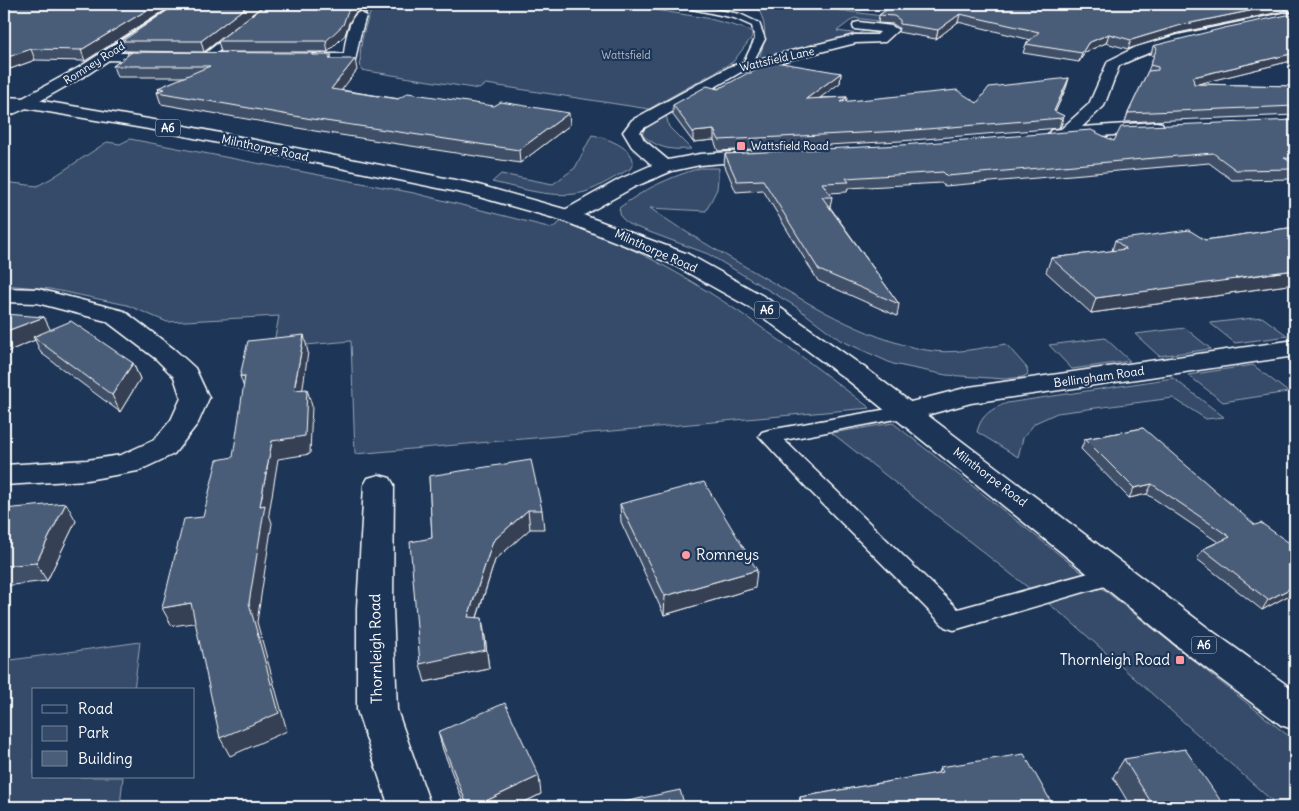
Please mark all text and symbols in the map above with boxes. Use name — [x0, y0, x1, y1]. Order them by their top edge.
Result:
street label: Romney Road — [61, 38, 128, 87]
street label: Wattsfield Lane — [738, 44, 816, 74]
park label: Wattsfield — [601, 48, 651, 62]
road number: A6 — [156, 120, 180, 136]
street label: Milnthorpe Road — [220, 131, 310, 164]
place label: Wattsfield Road — [751, 139, 829, 153]
marker: Wattsfield Road — [735, 140, 747, 152]
street label: Milnthorpe Road — [613, 226, 700, 275]
road number: A6 — [754, 302, 780, 318]
street label: Bellingham Road — [1053, 363, 1145, 390]
street label: Milnthorpe Road — [950, 444, 1030, 509]
place label: Romneys — [696, 545, 759, 564]
marker: Romneys — [680, 549, 692, 561]
street label: Thornleigh Road — [365, 594, 386, 704]
road number: A6 — [1192, 636, 1216, 654]
place label: Thornleigh Road — [1060, 650, 1170, 669]
marker: Thornleigh Road — [1174, 654, 1186, 666]
legend — [32, 688, 195, 778]
text: Road — [78, 699, 113, 718]
text: Park — [78, 723, 109, 742]
text: Building — [78, 749, 133, 768]

